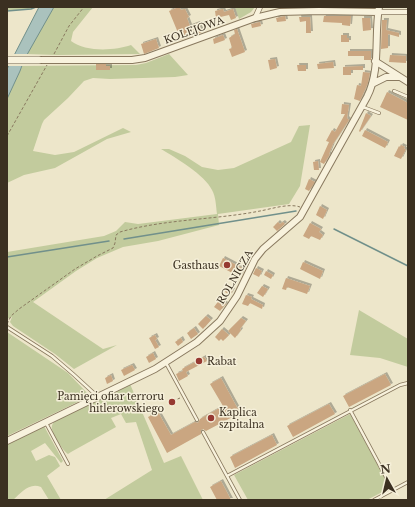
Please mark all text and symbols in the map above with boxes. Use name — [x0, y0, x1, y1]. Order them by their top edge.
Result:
street label: KOLEJOWA — [162, 13, 226, 47]
street label: ROLNICZA — [214, 247, 256, 307]
place label: Gasthaus — [173, 259, 219, 272]
marker: Gasthaus — [222, 260, 232, 270]
place label: Rabat — [207, 355, 236, 368]
marker: Rabat — [194, 356, 204, 366]
place label: Pamięci ofiar terroru hitlerowskiego — [57, 390, 164, 415]
marker: Pamięci ofiar terroru hitlerowskiego — [167, 397, 177, 407]
place label: Kaplica szpitalna — [219, 406, 265, 431]
marker: Kaplica szpitalna — [206, 413, 216, 423]
north arrow — [367, 459, 407, 499]
text: N — [380, 461, 392, 477]

